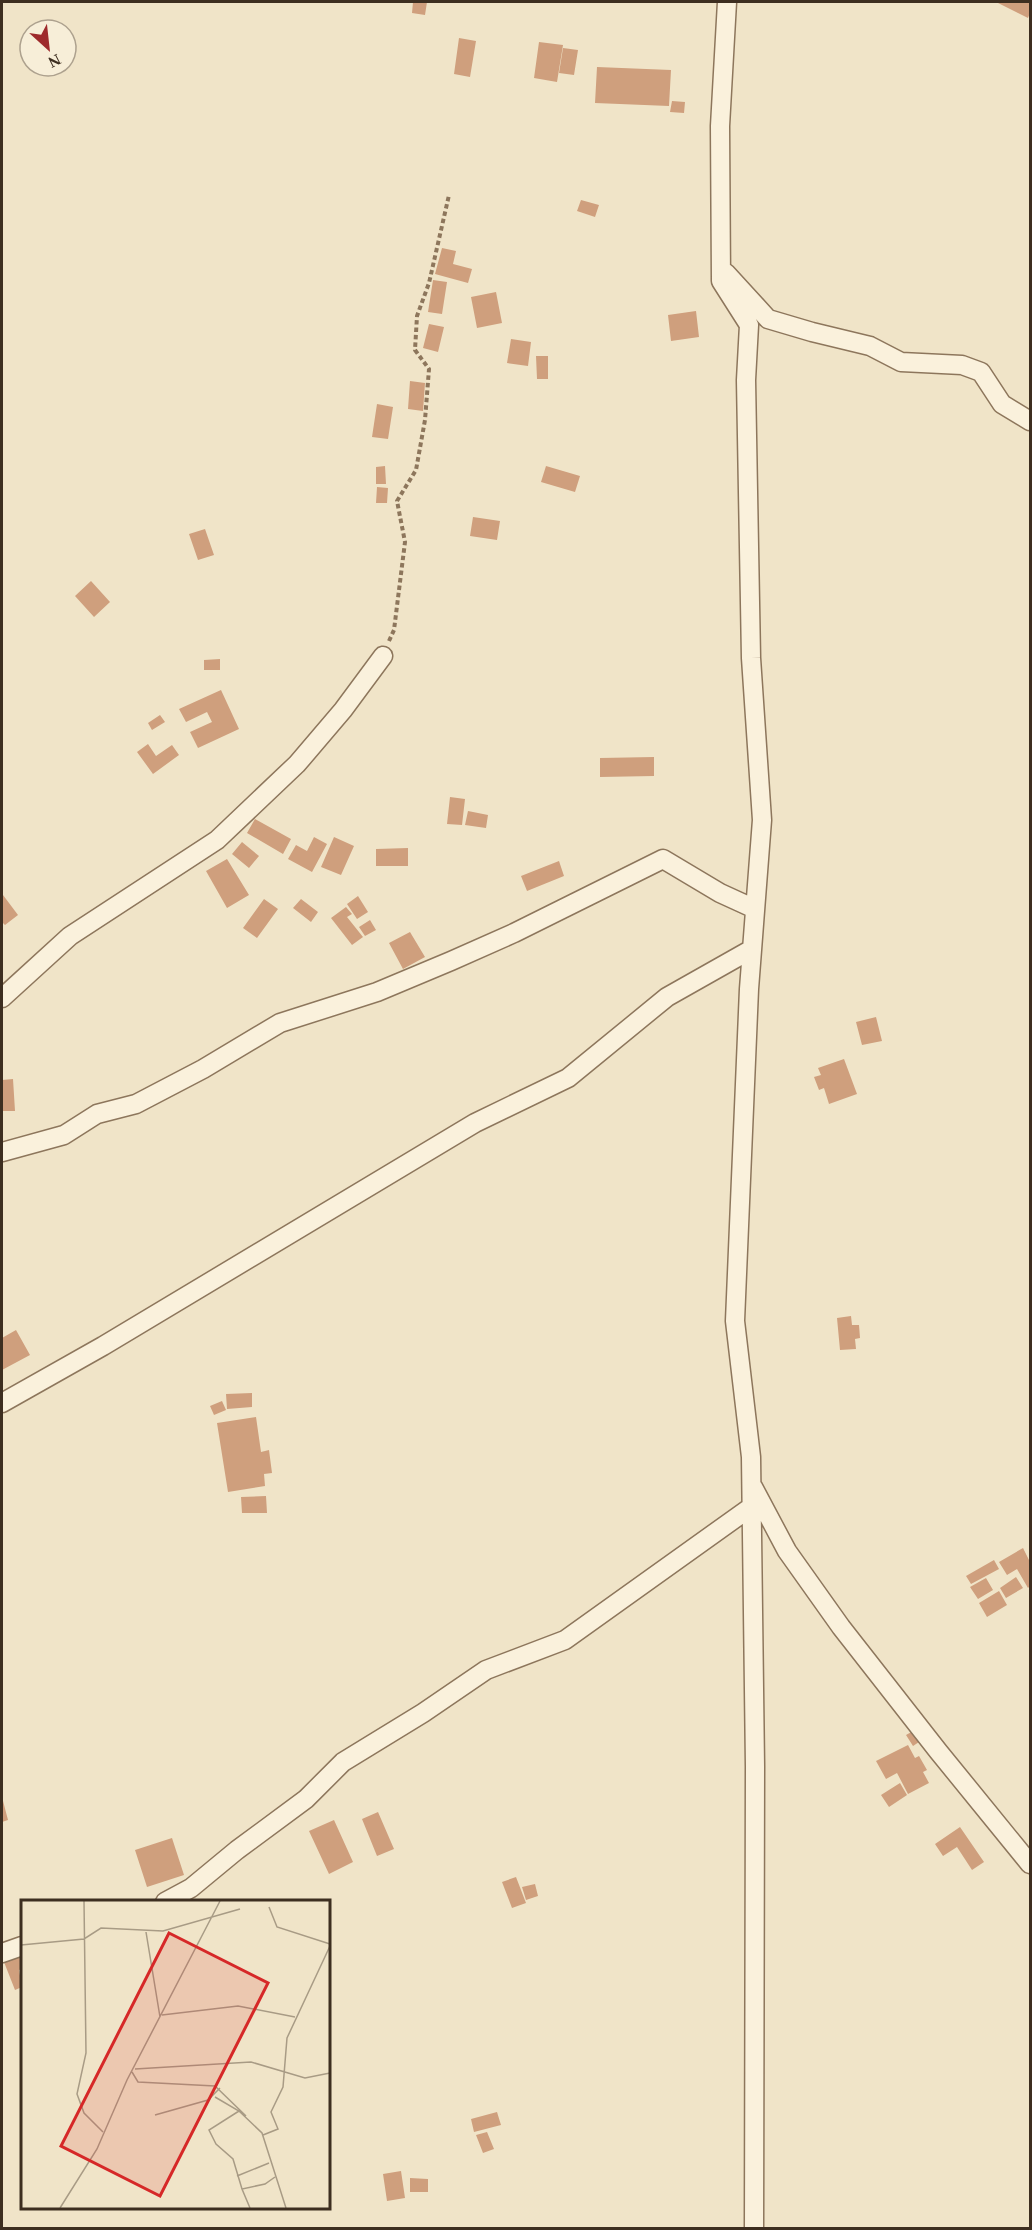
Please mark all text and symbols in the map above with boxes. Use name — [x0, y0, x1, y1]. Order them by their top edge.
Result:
north arrow — [18, 18, 78, 78]
text: N — [45, 51, 64, 71]
inset map — [21, 1900, 330, 2209]

